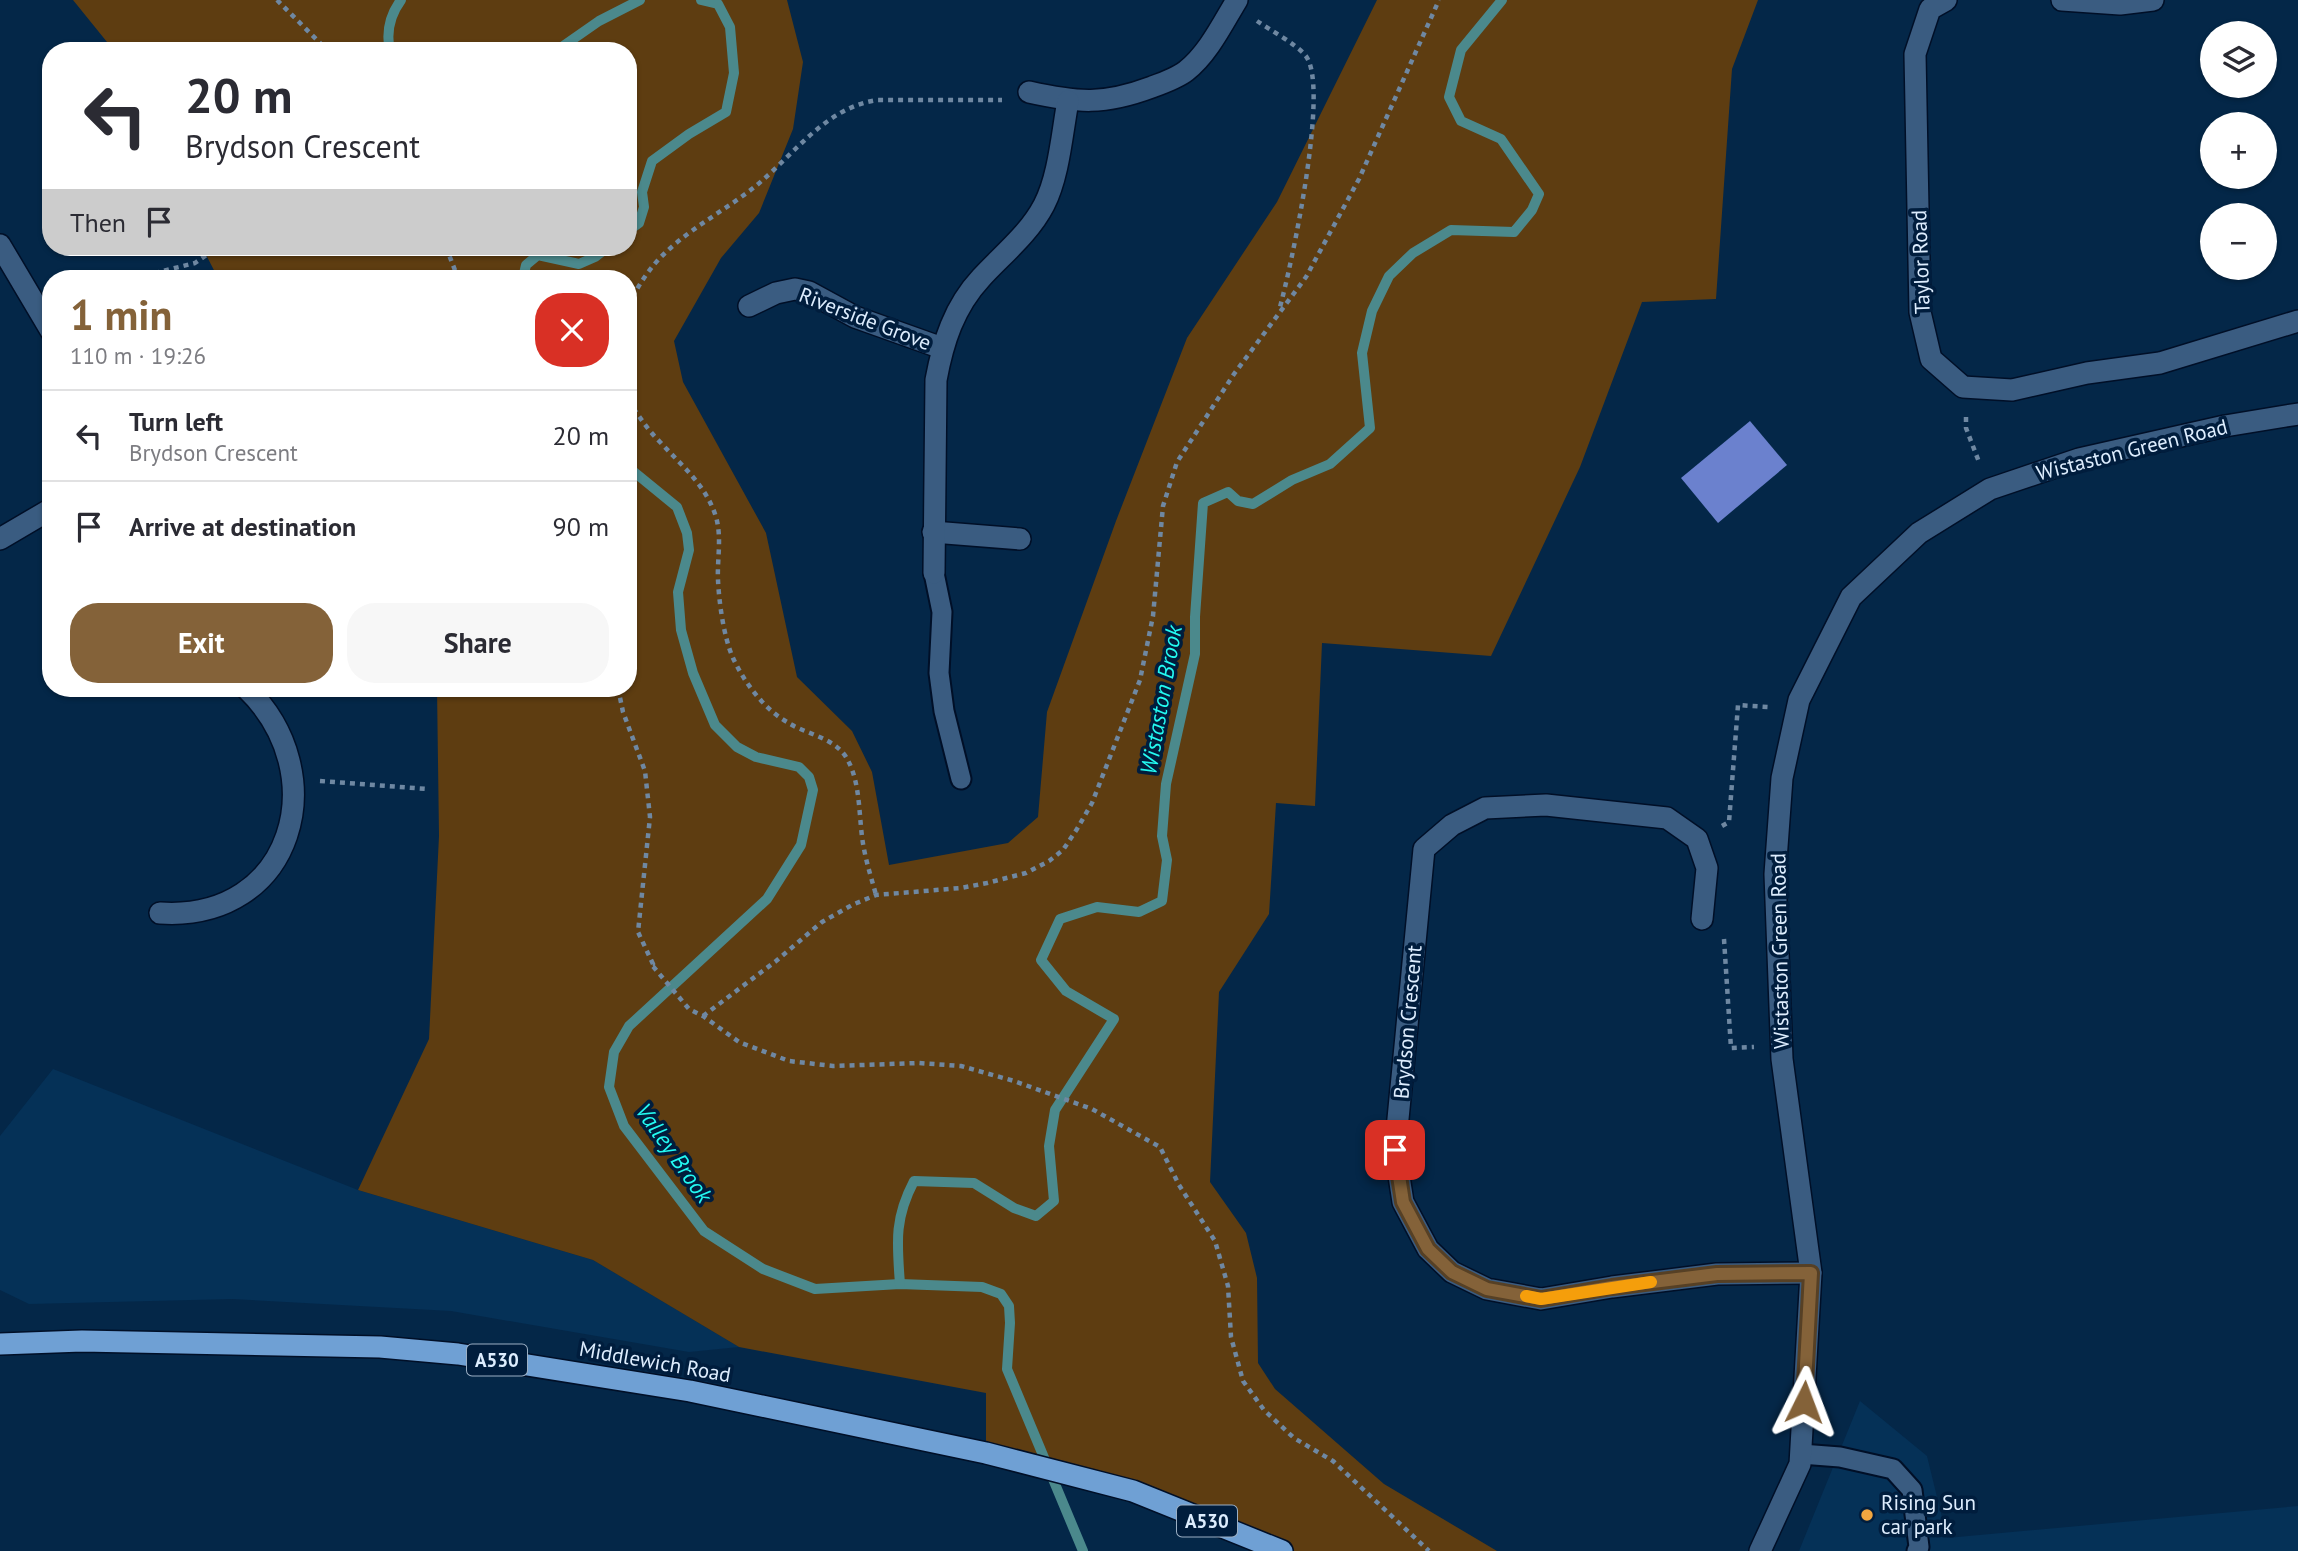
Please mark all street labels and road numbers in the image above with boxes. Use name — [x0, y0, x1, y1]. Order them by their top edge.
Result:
street label: Taylor Road — [1905, 209, 1936, 315]
street label: Riverside Grove — [795, 281, 935, 356]
street label: Wistaston Green Road — [2033, 413, 2230, 486]
street label: Wistaston Green Road — [1764, 853, 1795, 1049]
street label: Brydson Crescent — [1387, 944, 1428, 1100]
street label: Middlewich Road — [577, 1335, 733, 1388]
road number: A530 — [467, 1344, 527, 1376]
road number: A530 — [1177, 1506, 1237, 1536]

